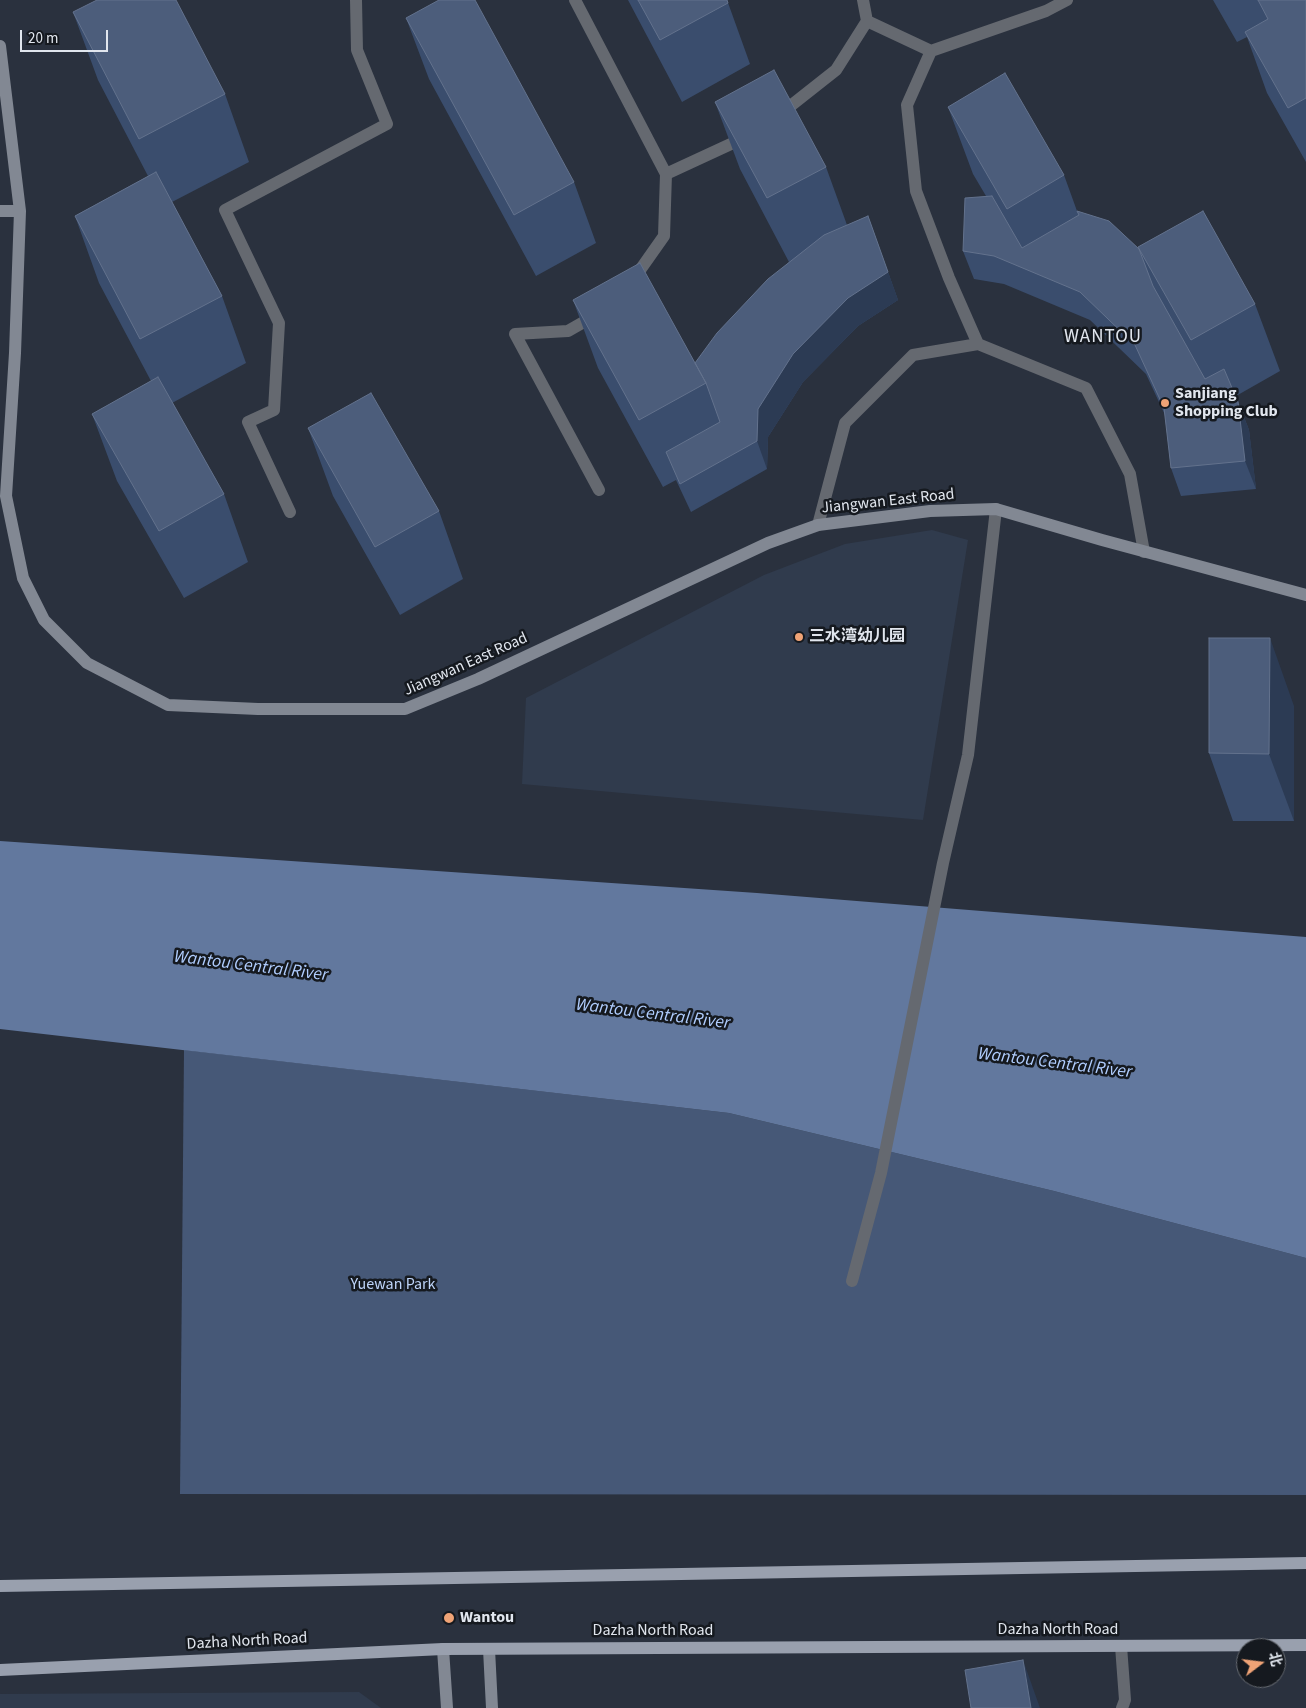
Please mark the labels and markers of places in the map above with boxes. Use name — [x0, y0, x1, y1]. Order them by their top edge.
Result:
place label: Sanjiang Shopping Club — [1175, 384, 1278, 422]
marker: Sanjiang Shopping Club — [1159, 397, 1171, 409]
place label: 三水湾幼儿园 — [809, 627, 905, 647]
marker: 三水湾幼儿园 — [793, 631, 805, 643]
place label: Wantou — [460, 1608, 514, 1628]
marker: Wantou — [442, 1611, 456, 1625]

